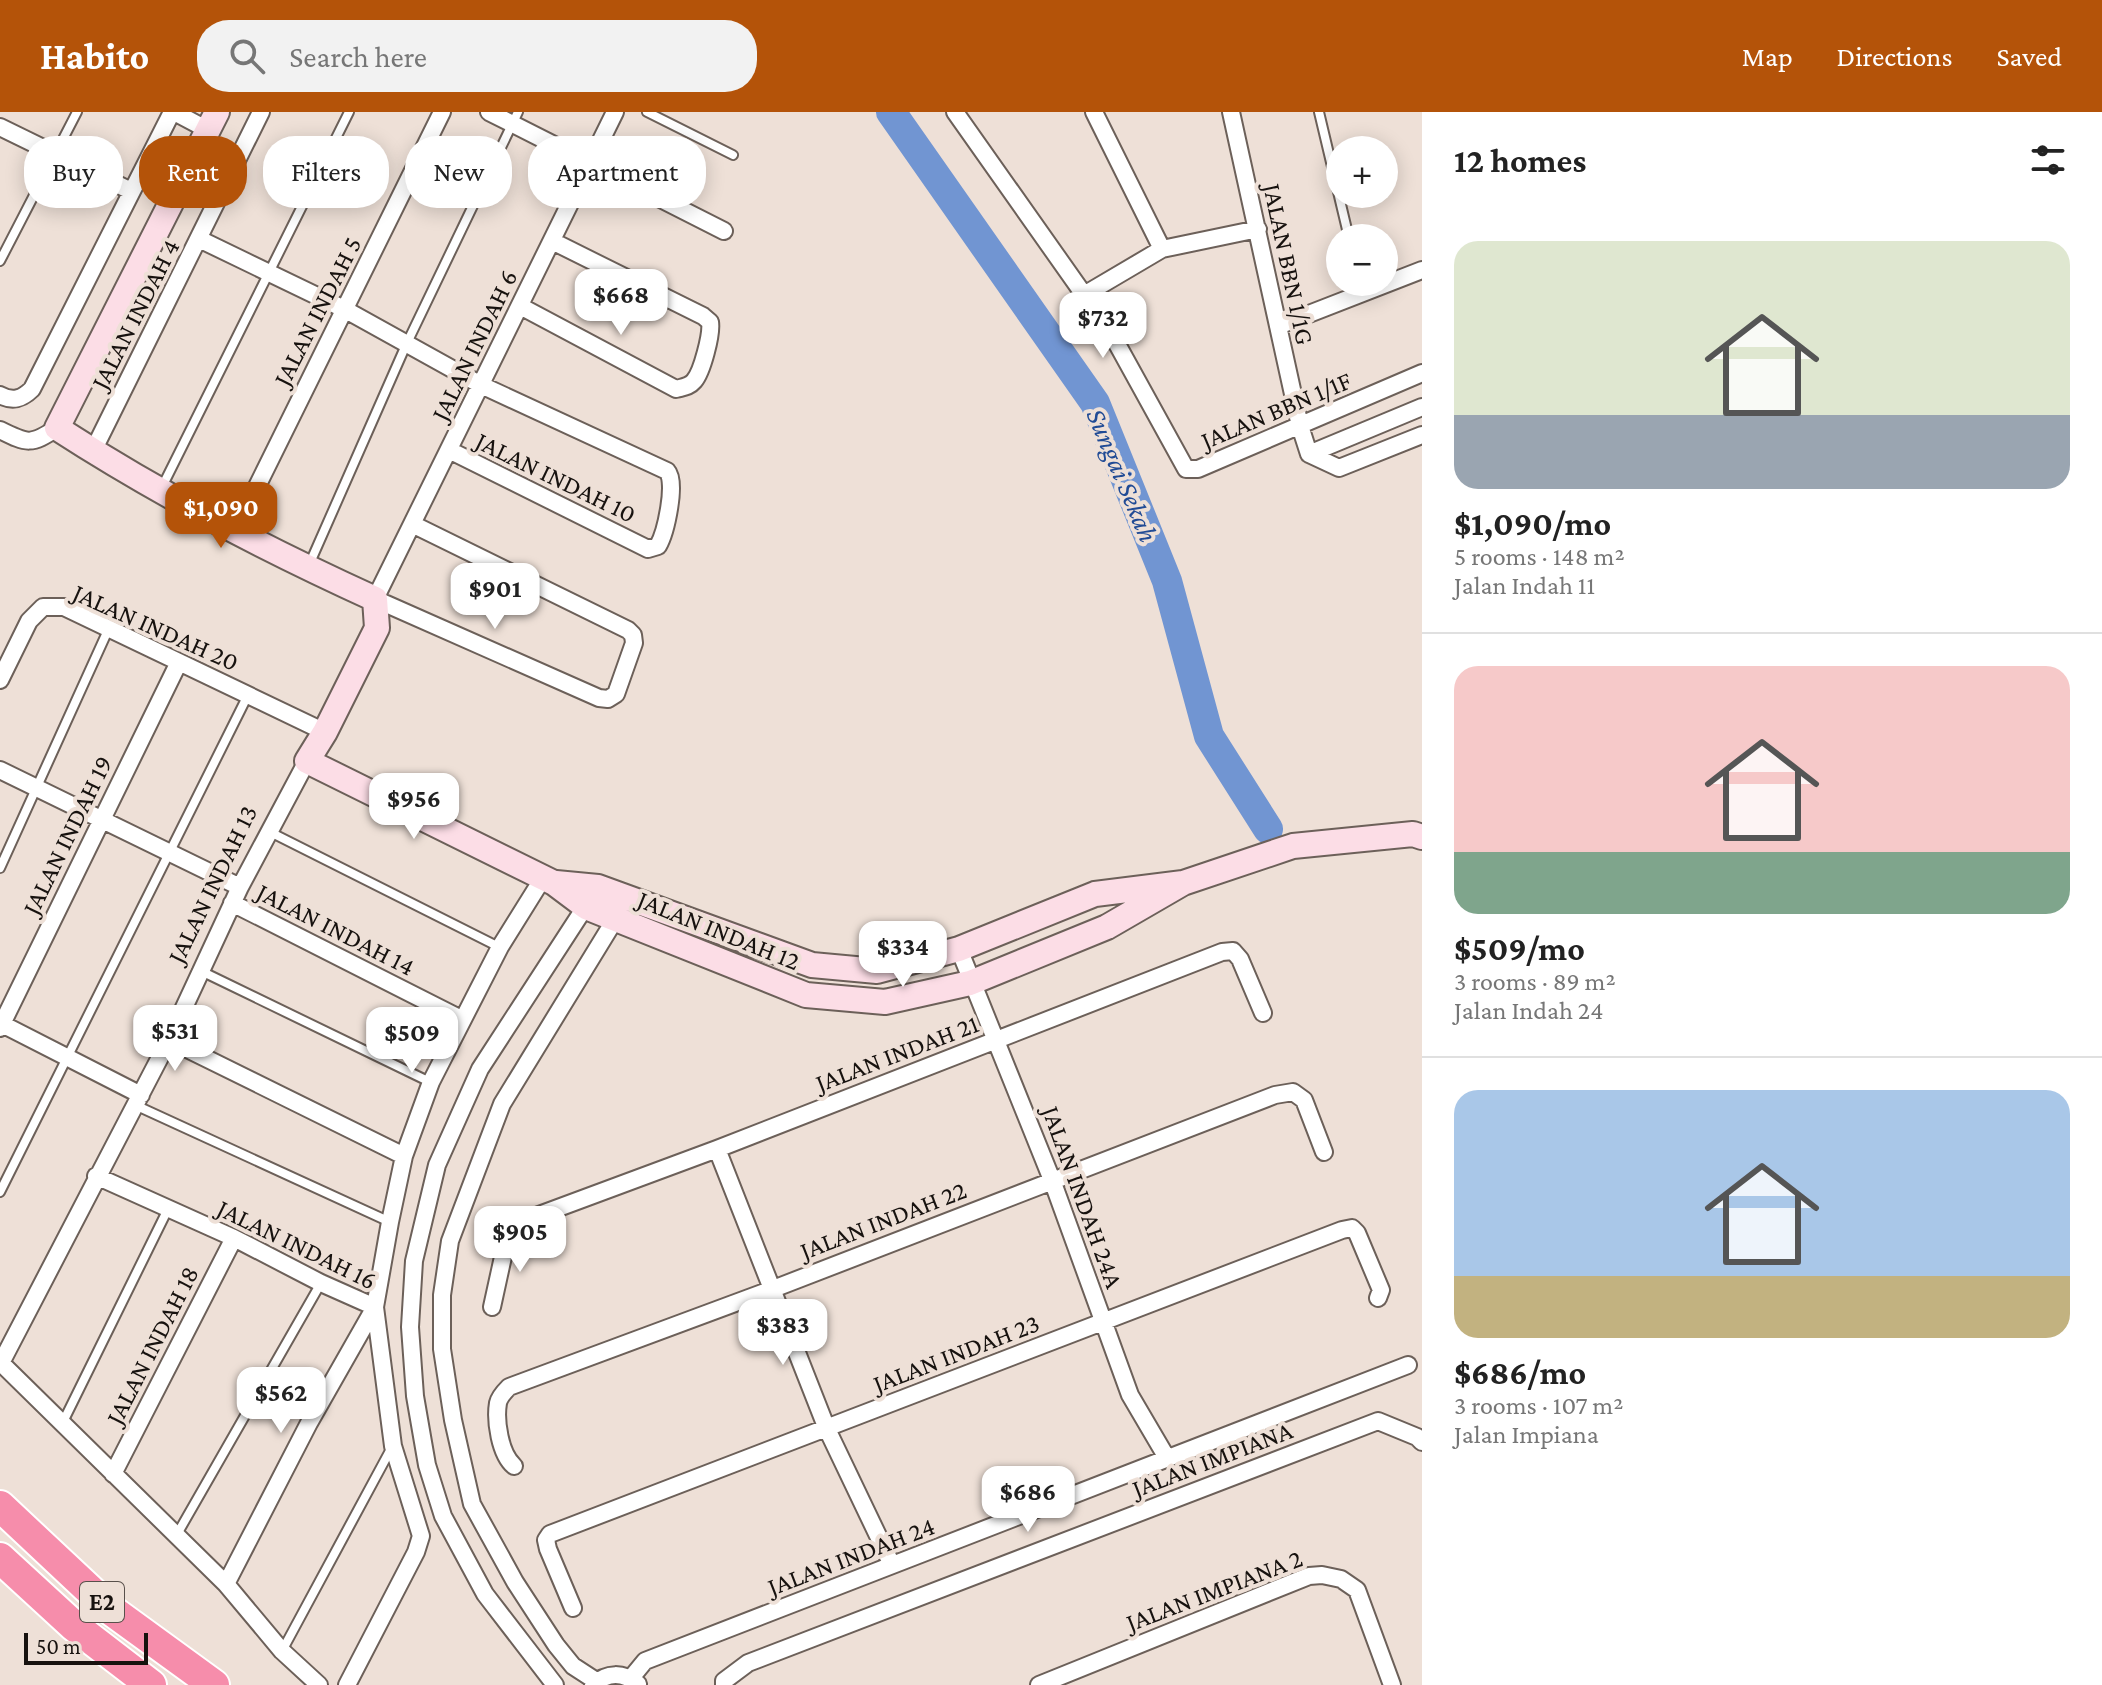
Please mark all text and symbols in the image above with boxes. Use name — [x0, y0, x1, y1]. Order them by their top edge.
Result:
search box — [197, 20, 757, 92]
icon: search — [225, 34, 269, 78]
text: Habito — [40, 35, 149, 77]
text: Search here — [289, 40, 427, 73]
text: Map — [1742, 41, 1793, 72]
text: Directions — [1837, 41, 1952, 72]
text: Saved — [1996, 41, 2062, 72]
chip: Buy — [24, 136, 123, 208]
chip: Rent — [139, 136, 247, 208]
chip: Filters — [263, 136, 389, 208]
chip: New — [405, 136, 512, 208]
chip: Apartment — [528, 136, 706, 208]
map controls — [1326, 136, 1398, 296]
button: + — [1326, 136, 1398, 208]
icon: filters — [2026, 138, 2070, 182]
text: 12 homes — [1454, 142, 1586, 179]
street label: JALAN BBN 1/1G — [1257, 179, 1320, 347]
button: − — [1326, 224, 1398, 296]
street label: JALAN INDAH 5 — [267, 232, 367, 392]
street label: JALAN INDAH 4 — [84, 234, 186, 396]
street label: JALAN INDAH 6 — [425, 265, 524, 427]
pin: $668 — [574, 269, 668, 337]
text: $668 — [593, 280, 649, 309]
pin: $732 — [1056, 292, 1150, 360]
icon: home — [1690, 293, 1834, 437]
text: $732 — [1077, 303, 1129, 332]
street label: JALAN BBN 1/1F — [1195, 366, 1356, 456]
water label: Sungai Sekah — [1081, 404, 1165, 547]
street label: JALAN INDAH 10 — [469, 425, 641, 529]
pin: $1,090 — [156, 482, 286, 550]
text: $1,090 — [183, 493, 259, 522]
text: $1,090/mo — [1454, 505, 1611, 542]
text: 5 rooms · 148 m² — [1454, 542, 1625, 571]
pin: $901 — [448, 563, 542, 631]
text: Jalan Indah 11 — [1454, 571, 1595, 600]
text: $901 — [469, 574, 521, 603]
street label: JALAN INDAH 20 — [67, 577, 243, 677]
icon: home — [1690, 718, 1834, 862]
street label: JALAN INDAH 19 — [16, 751, 118, 921]
pin: $956 — [367, 773, 461, 841]
text: $956 — [387, 784, 441, 813]
street label: JALAN INDAH 13 — [161, 801, 263, 970]
street label: JALAN INDAH 14 — [250, 876, 419, 982]
street label: JALAN INDAH 12 — [632, 884, 804, 976]
pin: $334 — [856, 921, 950, 989]
text: $509/mo — [1454, 930, 1585, 967]
text: $334 — [877, 932, 929, 961]
text: 3 rooms · 89 m² — [1454, 967, 1616, 996]
text: Jalan Indah 24 — [1454, 996, 1604, 1025]
pin: $531 — [128, 1005, 222, 1073]
pin: $509 — [365, 1007, 459, 1075]
street label: JALAN INDAH 21 — [810, 1009, 983, 1099]
text: $531 — [151, 1016, 199, 1045]
text: $509 — [384, 1018, 440, 1047]
street label: JALAN INDAH 24A — [1035, 1100, 1129, 1292]
icon: home — [1690, 1142, 1834, 1286]
street label: JALAN INDAH 22 — [794, 1175, 970, 1266]
street label: JALAN INDAH 16 — [211, 1193, 381, 1295]
pin: $905 — [473, 1206, 567, 1274]
text: $905 — [492, 1217, 548, 1246]
street label: JALAN INDAH 18 — [99, 1261, 205, 1431]
pin: $383 — [736, 1299, 830, 1367]
street label: JALAN INDAH 23 — [867, 1308, 1043, 1399]
text: $383 — [756, 1310, 810, 1339]
text: $686/mo — [1454, 1354, 1586, 1391]
pin: $562 — [234, 1367, 328, 1435]
text: $562 — [255, 1378, 307, 1407]
text: 3 rooms · 107 m² — [1454, 1391, 1623, 1420]
street label: JALAN IMPIANA — [1126, 1416, 1297, 1504]
text: Jalan Impiana — [1454, 1420, 1599, 1449]
pin: $686 — [981, 1466, 1075, 1534]
text: $686 — [1000, 1477, 1056, 1506]
street label: JALAN INDAH 24 — [762, 1511, 939, 1602]
street label: JALAN IMPIANA 2 — [1120, 1544, 1306, 1638]
road number: E2 — [80, 1582, 124, 1622]
scale bar — [24, 1629, 148, 1665]
text: 50 m — [36, 1634, 81, 1659]

